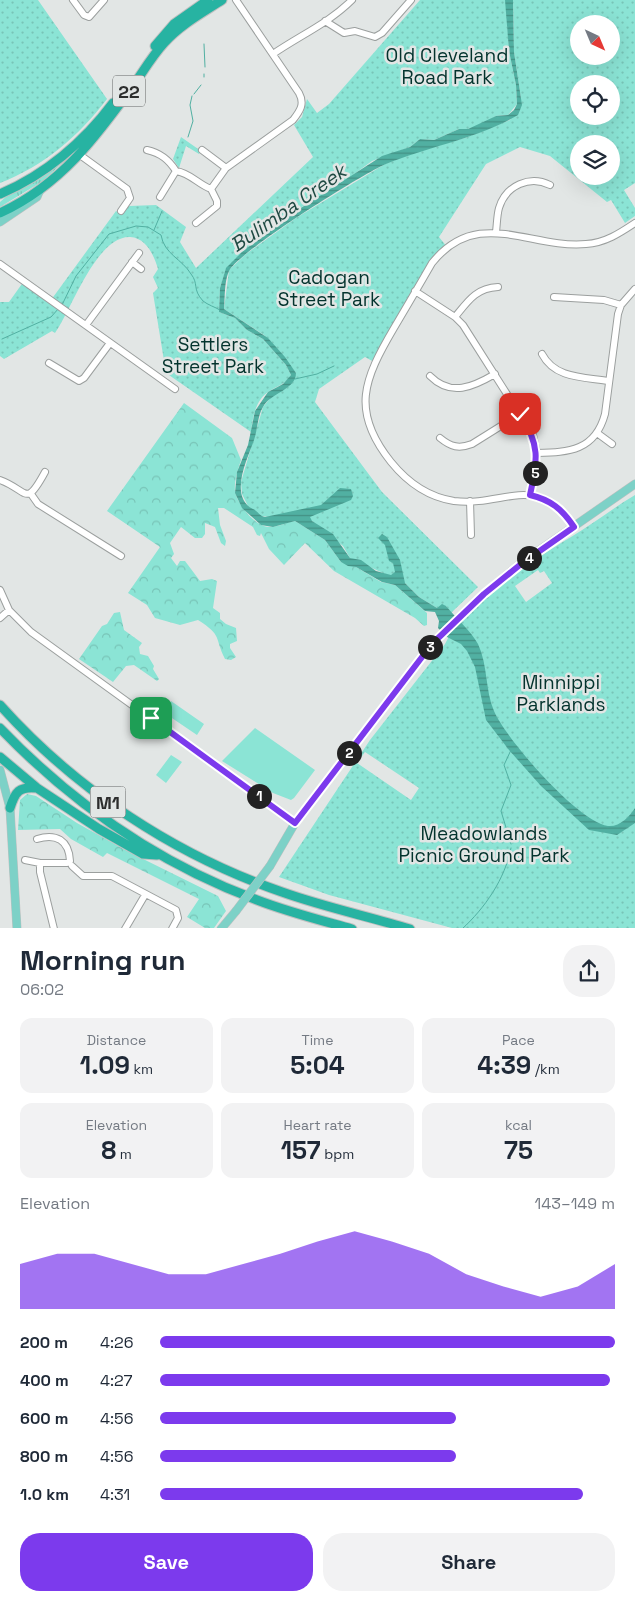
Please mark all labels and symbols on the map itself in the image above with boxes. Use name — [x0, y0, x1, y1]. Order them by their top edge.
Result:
north arrow — [570, 15, 620, 65]
park label: Old Cleveland Road Park — [386, 43, 508, 90]
road number: 22 — [113, 76, 145, 106]
water label: Bulimba Creek — [225, 157, 353, 258]
park label: Cadogan Street Park — [278, 265, 380, 312]
park label: Settlers Street Park — [162, 332, 264, 379]
pin — [499, 393, 541, 435]
pin: 5 — [522, 460, 548, 486]
pin: 4 — [516, 546, 542, 570]
pin: 3 — [418, 634, 442, 660]
park label: Minnippi Parklands — [517, 670, 606, 717]
pin — [130, 697, 172, 739]
pin: 2 — [336, 740, 362, 766]
pin: 1 — [246, 784, 272, 808]
road number: M1 — [90, 786, 126, 818]
park label: Meadowlands Picnic Ground Park — [399, 821, 570, 868]

